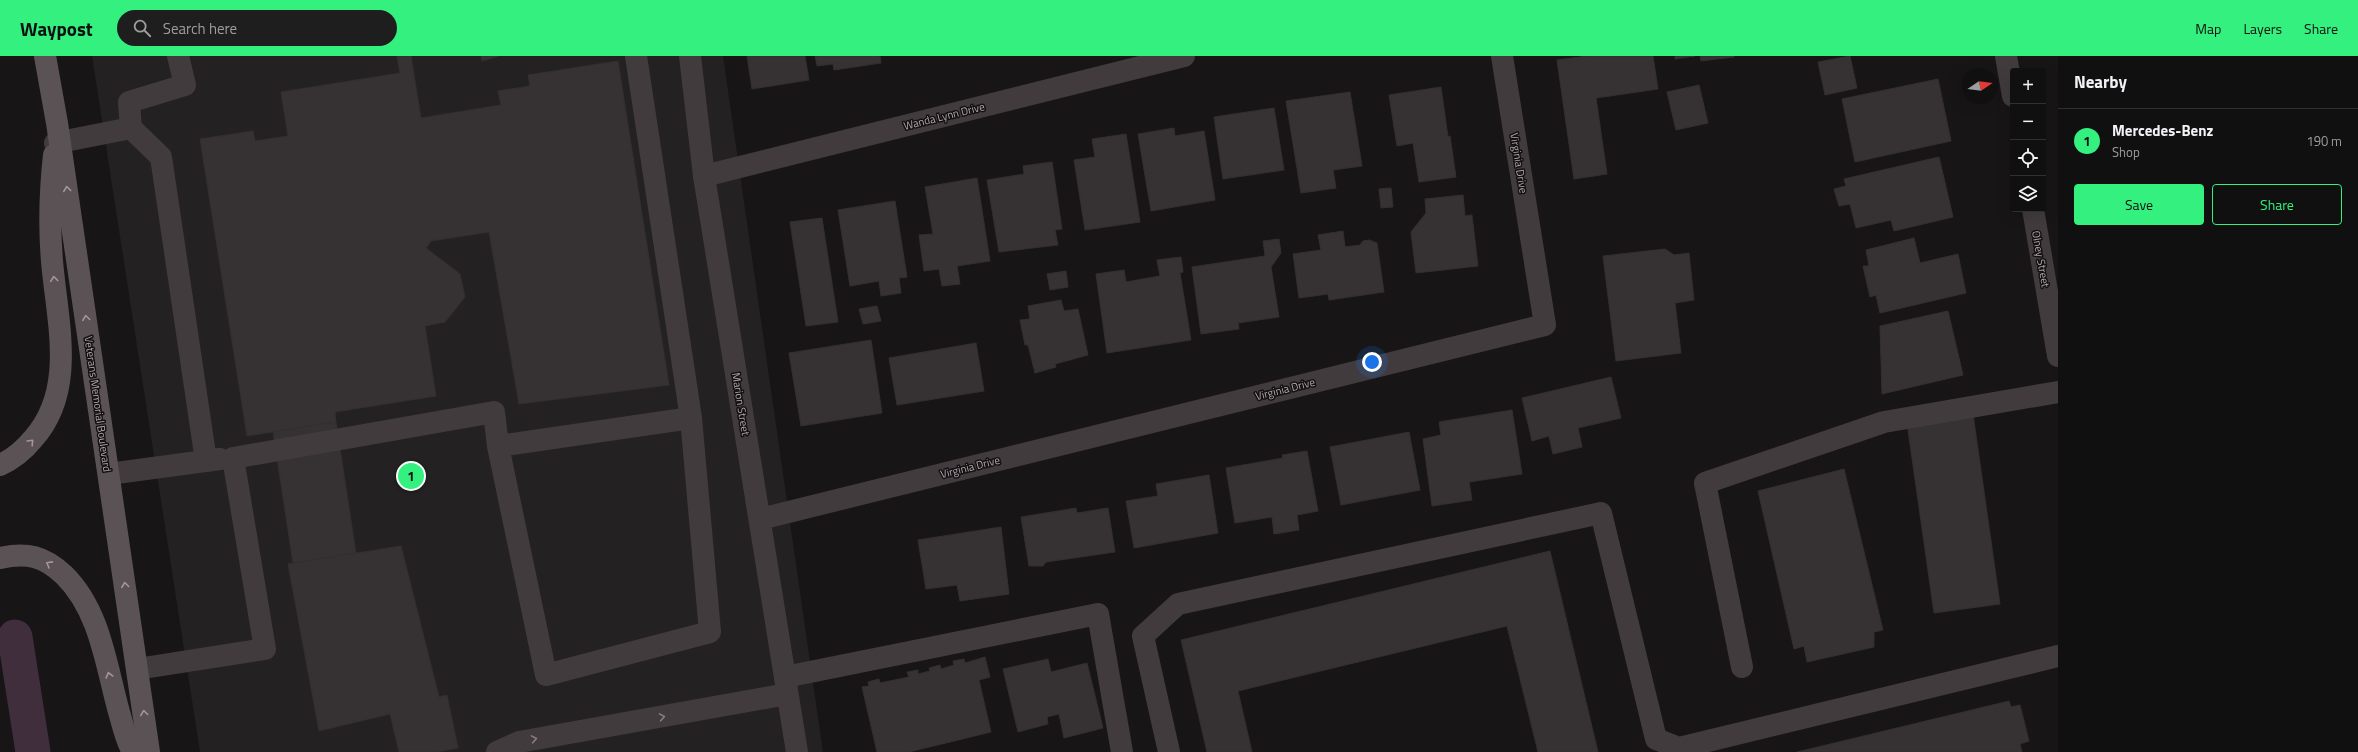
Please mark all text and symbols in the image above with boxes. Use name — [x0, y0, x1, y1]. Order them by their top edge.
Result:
search box — [117, 10, 397, 46]
text: Waypost — [20, 14, 93, 43]
icon: search — [131, 17, 153, 39]
text: Search here — [163, 17, 237, 40]
text: Map — [2195, 18, 2221, 39]
text: Layers — [2243, 18, 2282, 39]
text: Share — [2304, 18, 2338, 39]
north arrow — [1962, 68, 1998, 104]
map controls — [2010, 68, 2046, 212]
button: + — [2010, 68, 2046, 104]
text: Nearby — [2074, 69, 2127, 95]
street label: Wanda Lynn Drive — [902, 98, 987, 134]
button: − — [2010, 104, 2046, 140]
text: Mercedes-Benz — [2112, 119, 2213, 142]
text: 1 — [2083, 131, 2091, 151]
text: 190 m — [2306, 131, 2342, 151]
street label: Virginia Drive — [1506, 132, 1532, 195]
button: locate — [2010, 140, 2046, 176]
text: Shop — [2112, 142, 2140, 162]
button: layers — [2010, 176, 2046, 212]
button: Save — [2074, 184, 2204, 225]
button: Share — [2212, 184, 2342, 225]
one-way arrow — [63, 186, 72, 192]
street label: Olney Street — [2028, 229, 2054, 289]
one-way arrow — [49, 276, 58, 282]
one-way arrow — [82, 315, 91, 321]
street label: Veterans Memorial Boulevard — [81, 335, 115, 473]
your location — [1362, 352, 1382, 372]
street label: Marion Street — [728, 371, 754, 437]
street label: Virginia Drive — [1254, 374, 1317, 404]
one-way arrow — [26, 439, 34, 447]
street label: Virginia Drive — [939, 452, 1002, 482]
pin: 1 — [398, 461, 424, 491]
one-way arrow — [46, 561, 53, 569]
one-way arrow — [121, 582, 130, 588]
one-way arrow — [105, 672, 114, 679]
one-way arrow — [140, 710, 149, 716]
one-way arrow — [659, 713, 665, 721]
one-way arrow — [531, 736, 537, 744]

